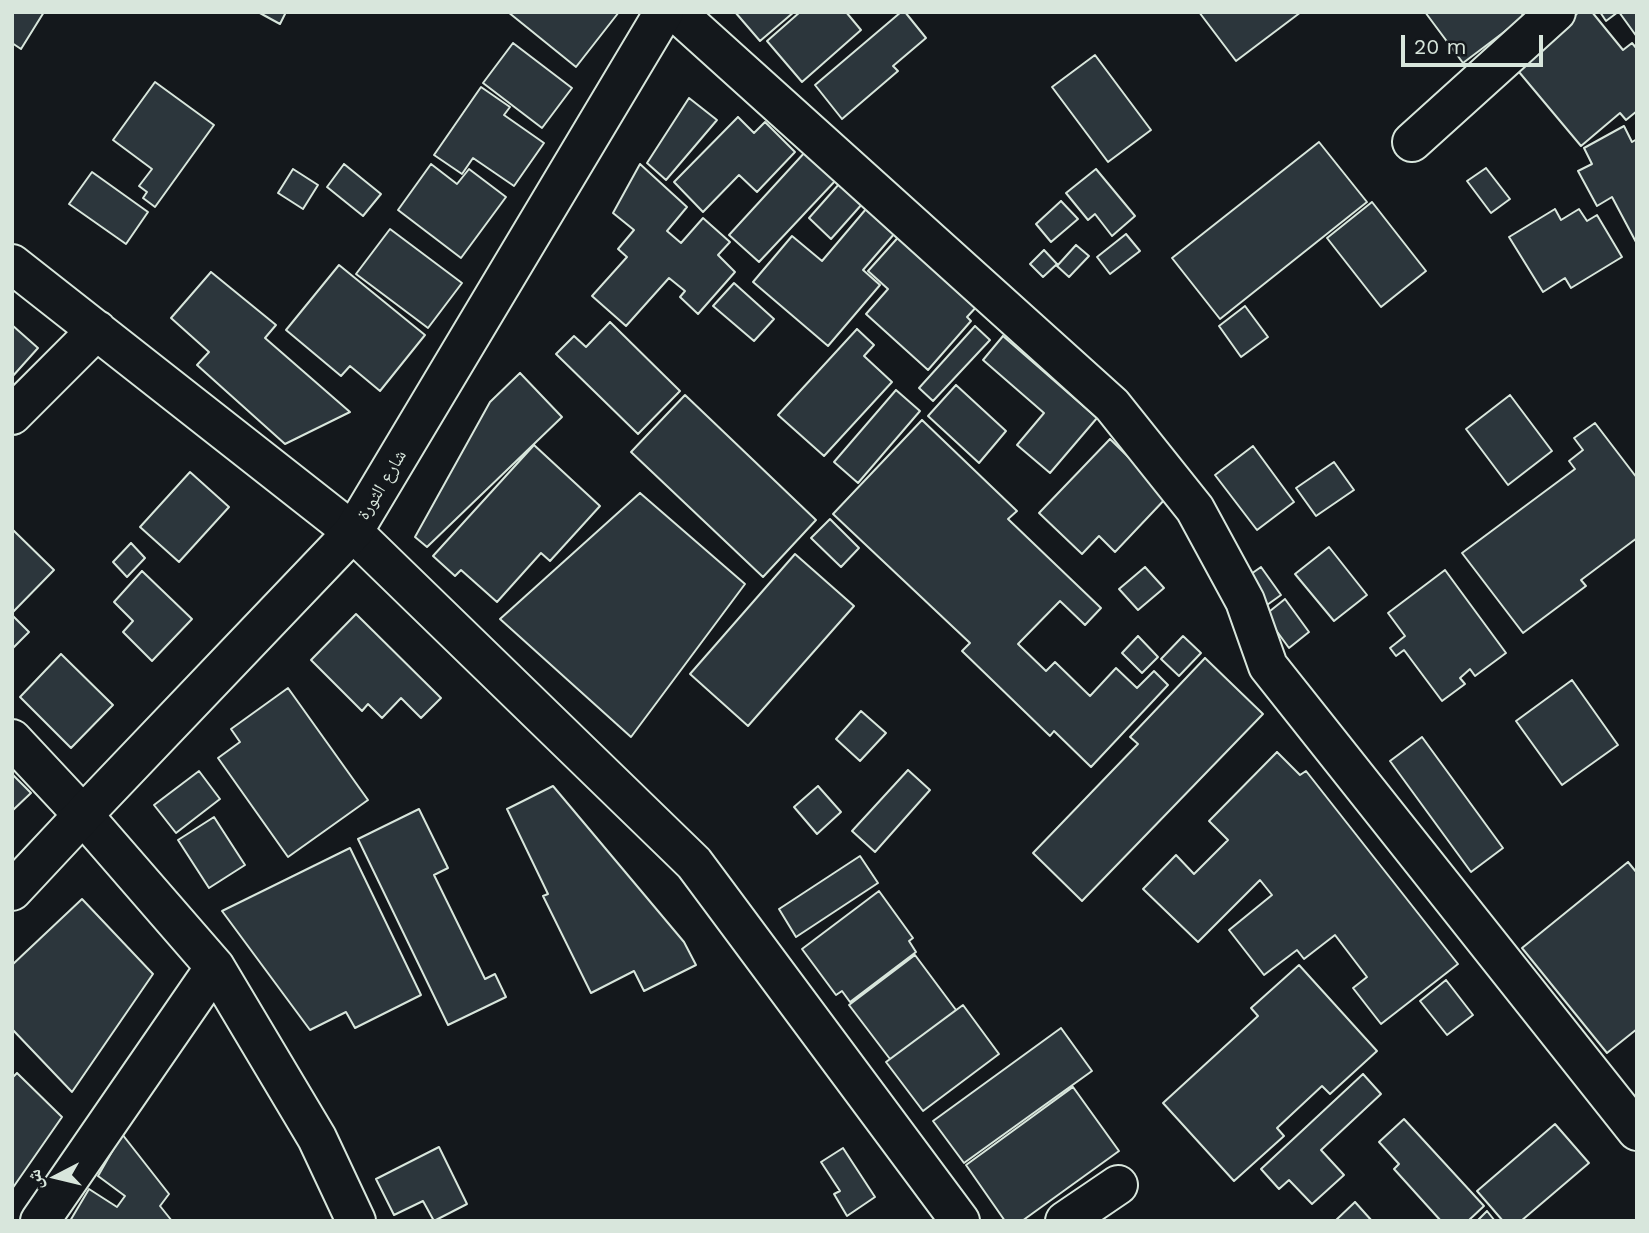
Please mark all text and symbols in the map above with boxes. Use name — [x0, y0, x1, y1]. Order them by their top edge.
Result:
scale bar — [1404, 21, 1546, 65]
text: 20 m — [1414, 34, 1466, 59]
street label: شارع الثورة — [353, 446, 411, 524]
north arrow — [21, 1142, 91, 1212]
text: ش — [22, 1168, 47, 1191]

